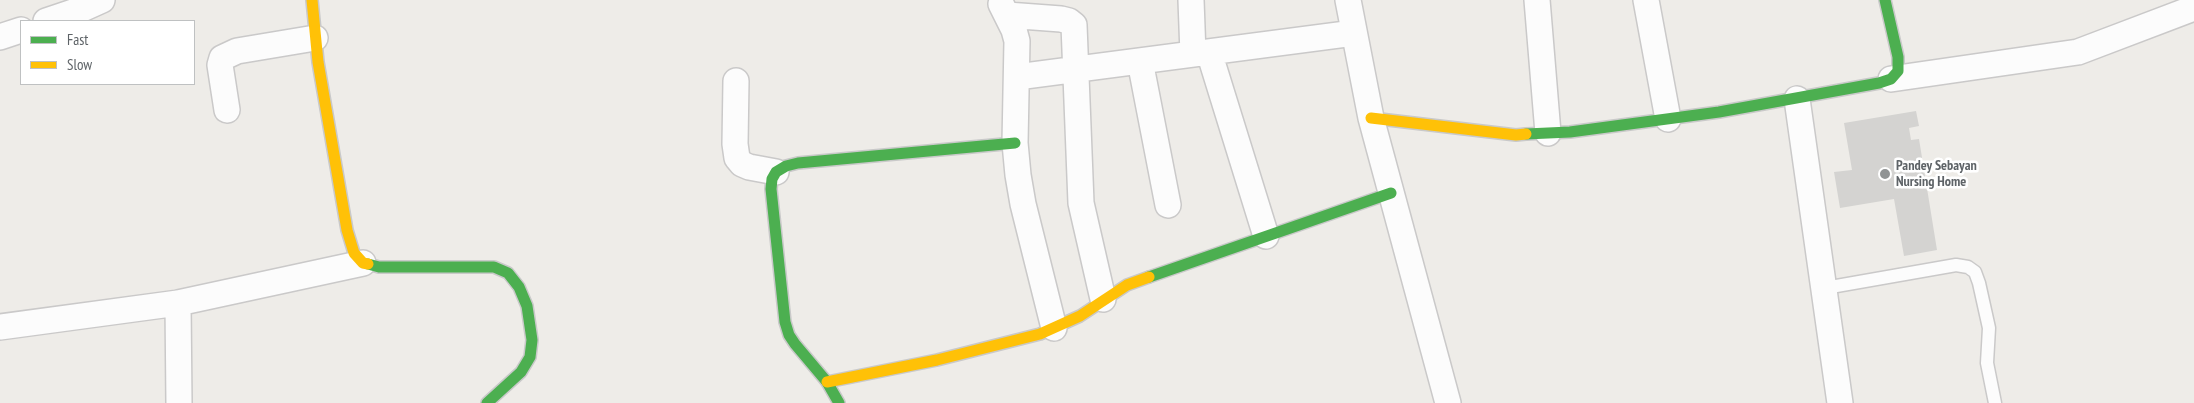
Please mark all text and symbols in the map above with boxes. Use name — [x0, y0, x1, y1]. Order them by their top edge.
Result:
legend — [20, 20, 195, 85]
text: Fast — [67, 30, 88, 49]
text: Slow — [67, 55, 92, 74]
place label: Pandey Sebayan Nursing Home — [1896, 158, 1977, 190]
marker: Pandey Sebayan Nursing Home — [1878, 167, 1892, 181]

